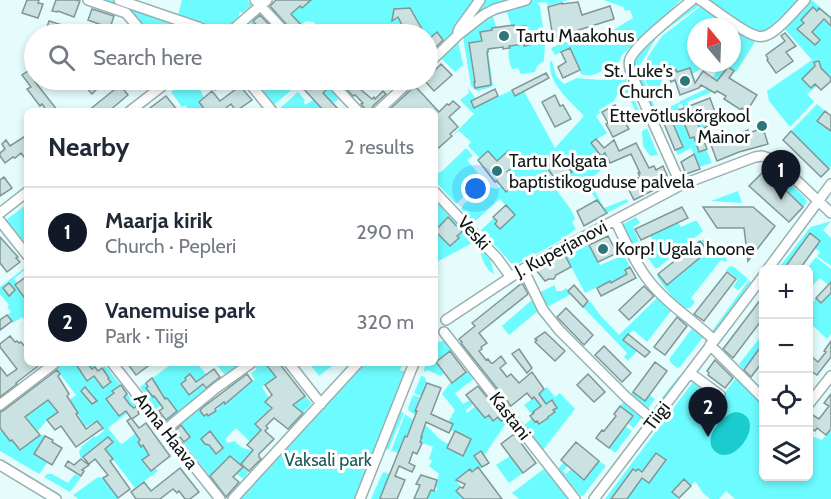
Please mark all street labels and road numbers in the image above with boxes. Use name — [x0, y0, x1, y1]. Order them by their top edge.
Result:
street label: Veski — [453, 211, 495, 255]
street label: J. Kuperjanovi — [510, 215, 611, 283]
street label: Anna Haava — [129, 388, 203, 474]
street label: Kastani — [484, 388, 536, 444]
street label: Tiigi — [639, 397, 675, 435]

